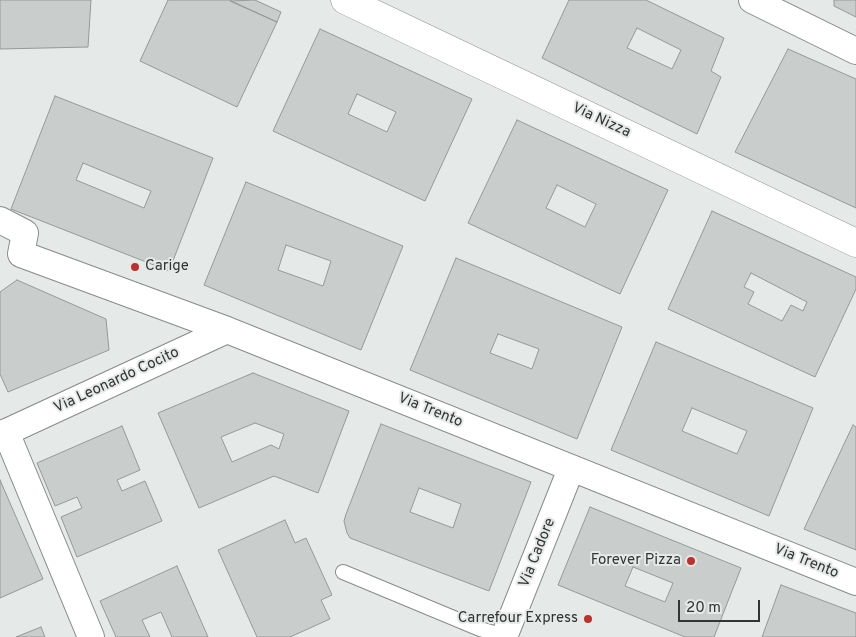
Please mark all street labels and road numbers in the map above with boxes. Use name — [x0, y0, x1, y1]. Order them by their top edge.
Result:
street label: Via Nizza — [569, 100, 633, 142]
street label: Via Leonardo Cocito — [52, 344, 182, 418]
street label: Via Trento — [395, 390, 465, 432]
street label: Via Cadore — [516, 516, 560, 590]
street label: Via Trento — [771, 541, 841, 583]

